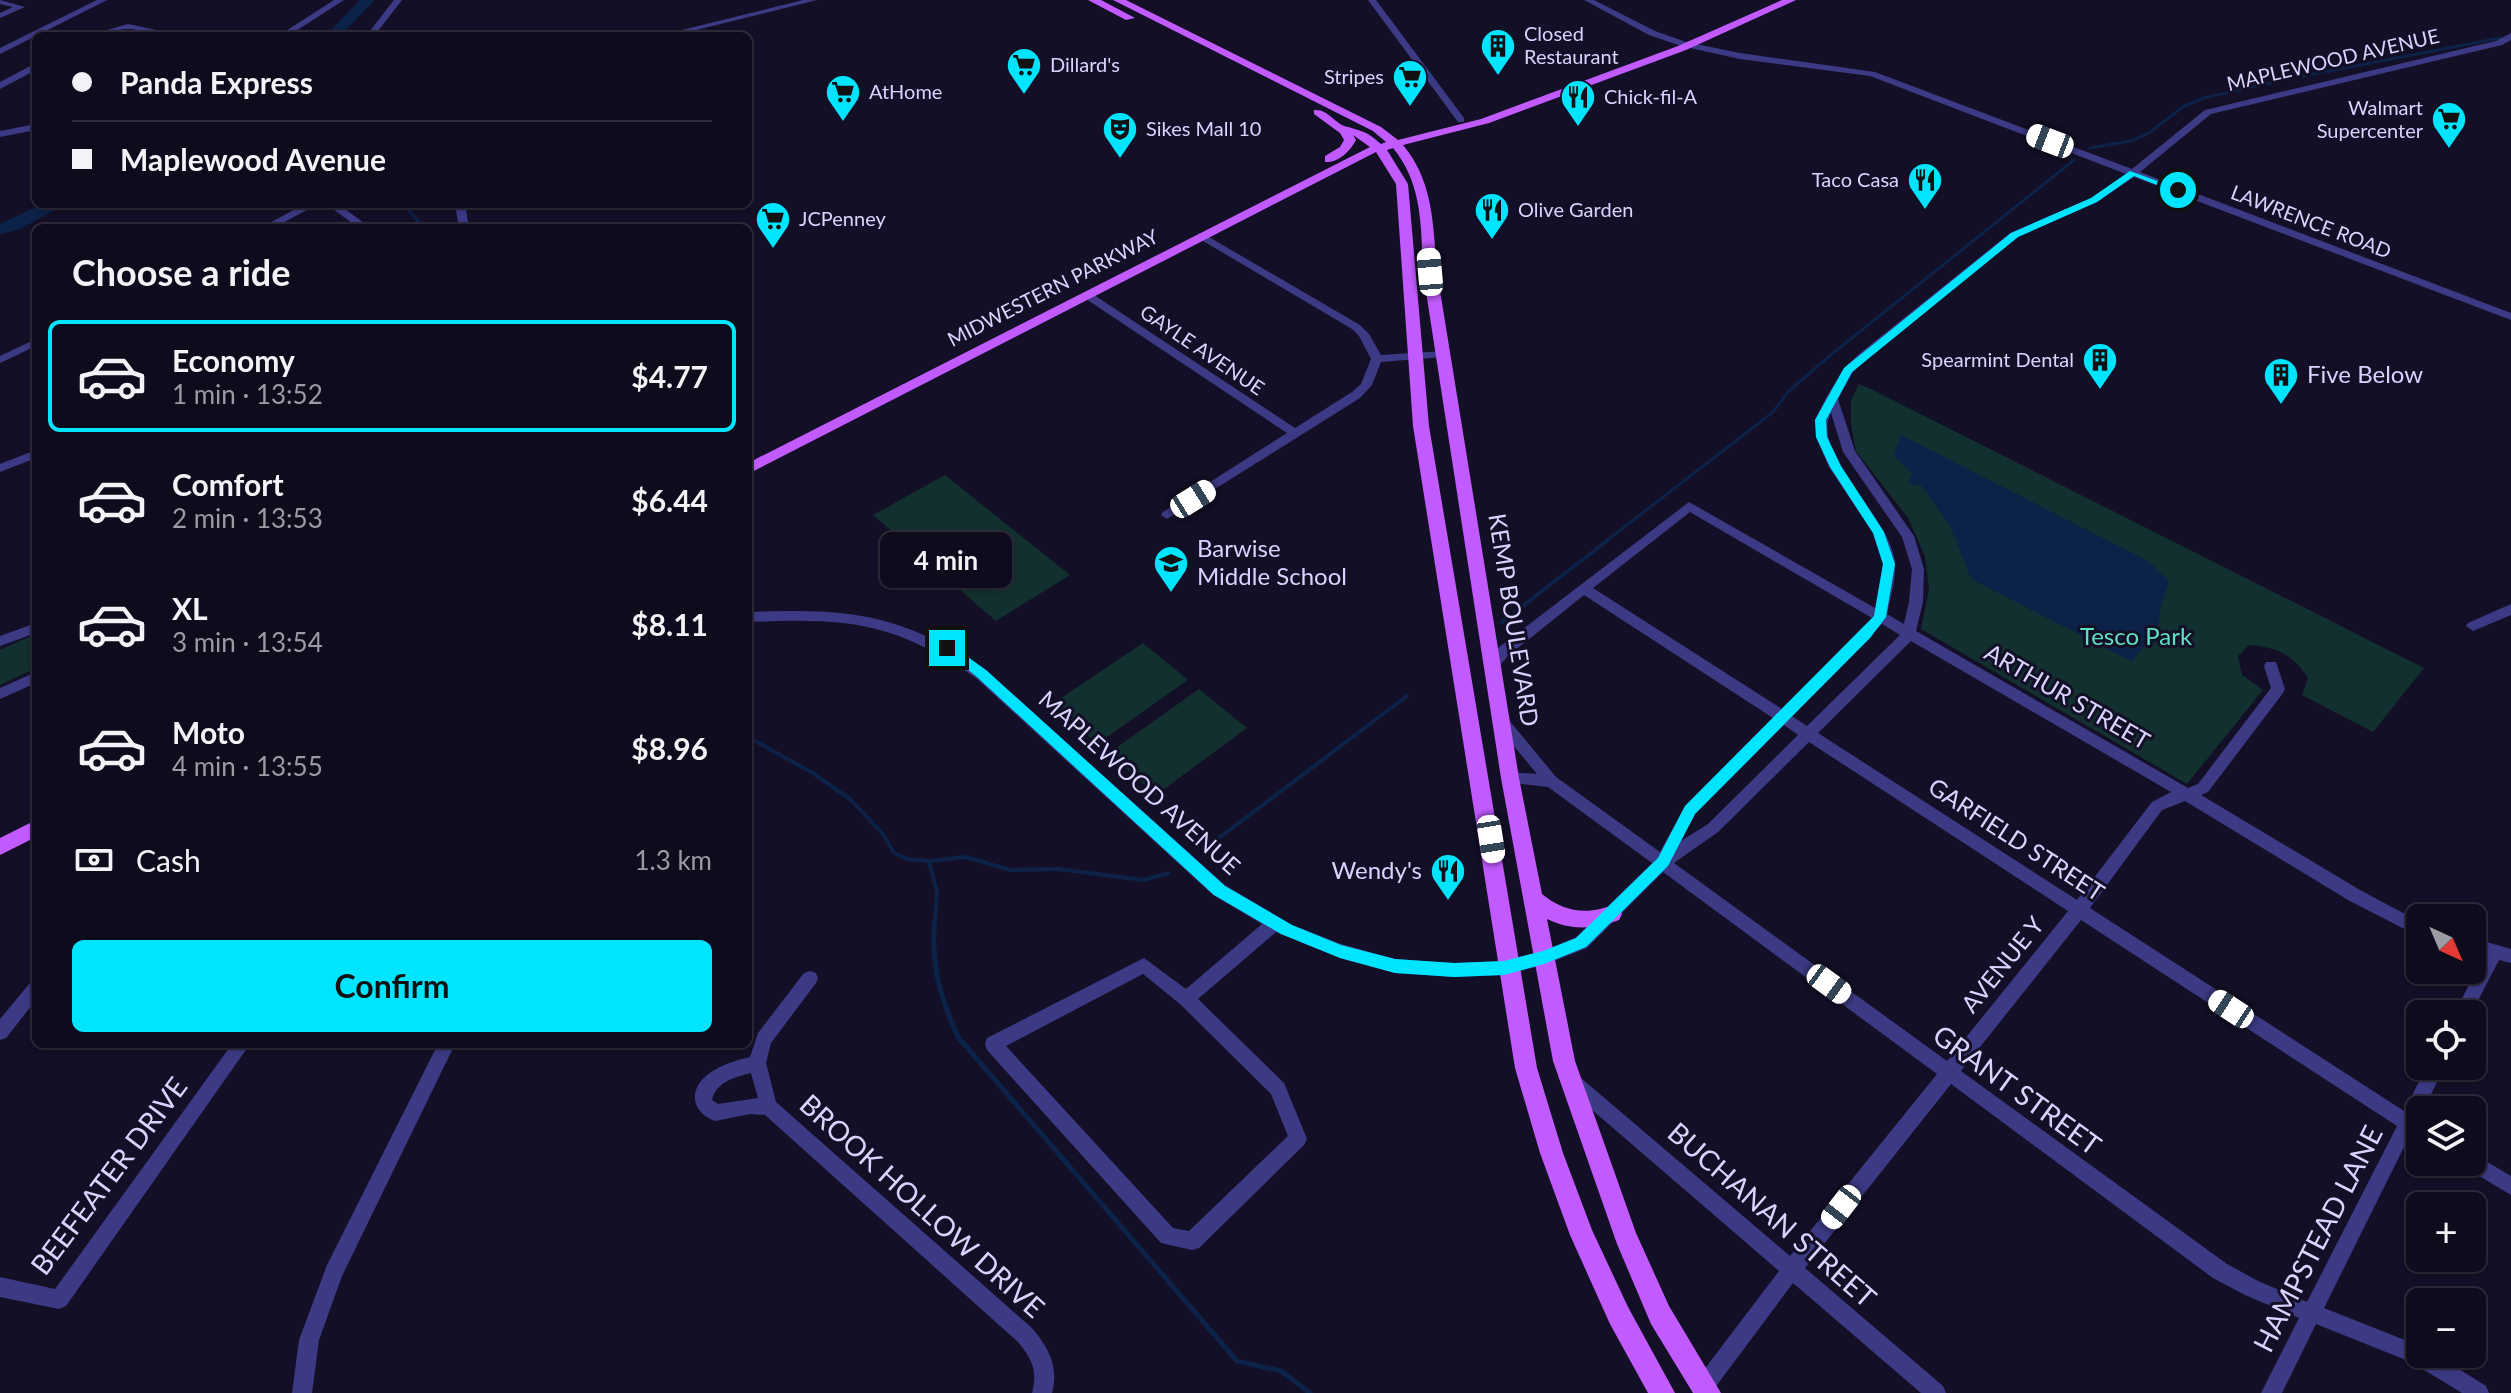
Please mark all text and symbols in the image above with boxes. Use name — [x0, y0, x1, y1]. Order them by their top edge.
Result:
place label: Closed Restaurant — [1524, 21, 1619, 68]
street label: MAPLEWOOD AVENUE — [2224, 23, 2441, 95]
building icon: Closed Restaurant — [1479, 27, 1517, 77]
supermarket icon: Dillard's — [1005, 46, 1043, 96]
place label: Dillard's — [1050, 52, 1120, 76]
supermarket icon: Stripes — [1391, 58, 1429, 108]
text: Panda Express — [120, 64, 313, 100]
place label: Stripes — [1324, 64, 1384, 88]
supermarket icon: AtHome — [824, 73, 862, 123]
restaurant icon: Chick-fil-A — [1559, 78, 1597, 128]
place label: AtHome — [869, 79, 942, 103]
place label: Chick-fil-A — [1604, 84, 1698, 108]
place label: Walmart Supercenter — [2317, 95, 2424, 142]
supermarket icon: Walmart Supercenter — [2430, 100, 2468, 150]
theatre icon: Sikes Mall 10 — [1101, 110, 1139, 160]
place label: Sikes Mall 10 — [1146, 116, 1261, 140]
car — [2023, 121, 2077, 161]
text: Maplewood Avenue — [120, 141, 386, 177]
restaurant icon: Taco Casa — [1906, 161, 1944, 211]
place label: Taco Casa — [1812, 167, 1899, 191]
route start — [2160, 172, 2196, 208]
street label: LAWRENCE ROAD — [2228, 179, 2395, 263]
restaurant icon: Olive Garden — [1473, 191, 1511, 241]
place label: Olive Garden — [1518, 197, 1633, 221]
supermarket icon: JCPenney — [754, 200, 792, 250]
place label: JCPenney — [799, 206, 886, 230]
street label: MIDWESTERN PARKWAY — [943, 223, 1162, 351]
car — [1416, 247, 1444, 297]
text: Choose a ride — [72, 250, 291, 294]
street label: GAYLE AVENUE — [1136, 299, 1269, 400]
icon: car — [76, 340, 148, 412]
building icon: Spearmint Dental — [2081, 341, 2119, 391]
text: Economy — [172, 342, 295, 378]
place label: Spearmint Dental — [1921, 347, 2074, 371]
building icon: Five Below — [2262, 356, 2300, 406]
text: $4.77 — [631, 358, 708, 394]
place label: Five Below — [2307, 359, 2423, 388]
text: 1 min · 13:52 — [172, 378, 323, 410]
icon: car — [76, 464, 148, 536]
text: Comfort — [172, 466, 284, 502]
car — [1166, 476, 1220, 522]
text: $6.44 — [631, 482, 708, 518]
text: 2 min · 13:53 — [172, 502, 323, 534]
street label: KEMP BOULEVARD — [1483, 511, 1546, 728]
callout: 4 min — [881, 532, 1013, 588]
place label: Barwise Middle School — [1197, 533, 1347, 590]
text: 4 min — [914, 544, 978, 576]
school or university icon: Barwise Middle School — [1152, 544, 1190, 594]
icon: car — [76, 588, 148, 660]
text: XL — [172, 590, 208, 626]
text: $8.11 — [631, 606, 708, 642]
park label: Tesco Park — [2080, 621, 2193, 650]
text: 3 min · 13:54 — [172, 626, 323, 658]
route end — [929, 630, 965, 666]
street label: ARTHUR STREET — [1980, 637, 2156, 755]
street label: MAPLEWOOD AVENUE — [1033, 684, 1247, 880]
icon: car — [76, 712, 148, 784]
text: Moto — [172, 714, 245, 750]
text: $8.96 — [631, 730, 708, 766]
text: 4 min · 13:55 — [172, 750, 323, 782]
street label: GARFIELD STREET — [1924, 771, 2110, 906]
car — [1475, 813, 1507, 865]
icon: cash — [72, 838, 116, 882]
text: Cash — [136, 842, 201, 878]
text: 1.3 km — [634, 844, 712, 876]
restaurant icon: Wendy's — [1429, 852, 1467, 902]
place label: Wendy's — [1332, 855, 1422, 884]
north arrow — [2406, 904, 2486, 984]
map controls — [2406, 904, 2486, 1368]
street label: AVENUE Y — [1954, 910, 2049, 1018]
button: Confirm — [72, 940, 712, 1032]
car — [1803, 960, 1855, 1008]
car — [2204, 986, 2258, 1032]
button: locate — [2406, 1000, 2486, 1080]
street label: GRANT STREET — [1927, 1017, 2109, 1162]
street label: BEEFEATER DRIVE — [23, 1070, 194, 1281]
street label: BROOK HOLLOW DRIVE — [793, 1086, 1052, 1324]
button: layers — [2406, 1096, 2486, 1176]
street label: BUCHANAN STREET — [1662, 1115, 1884, 1314]
street label: HAMPSTEAD LANE — [2245, 1120, 2389, 1357]
car — [1817, 1181, 1865, 1233]
button: + — [2406, 1192, 2486, 1272]
button: − — [2406, 1288, 2486, 1368]

